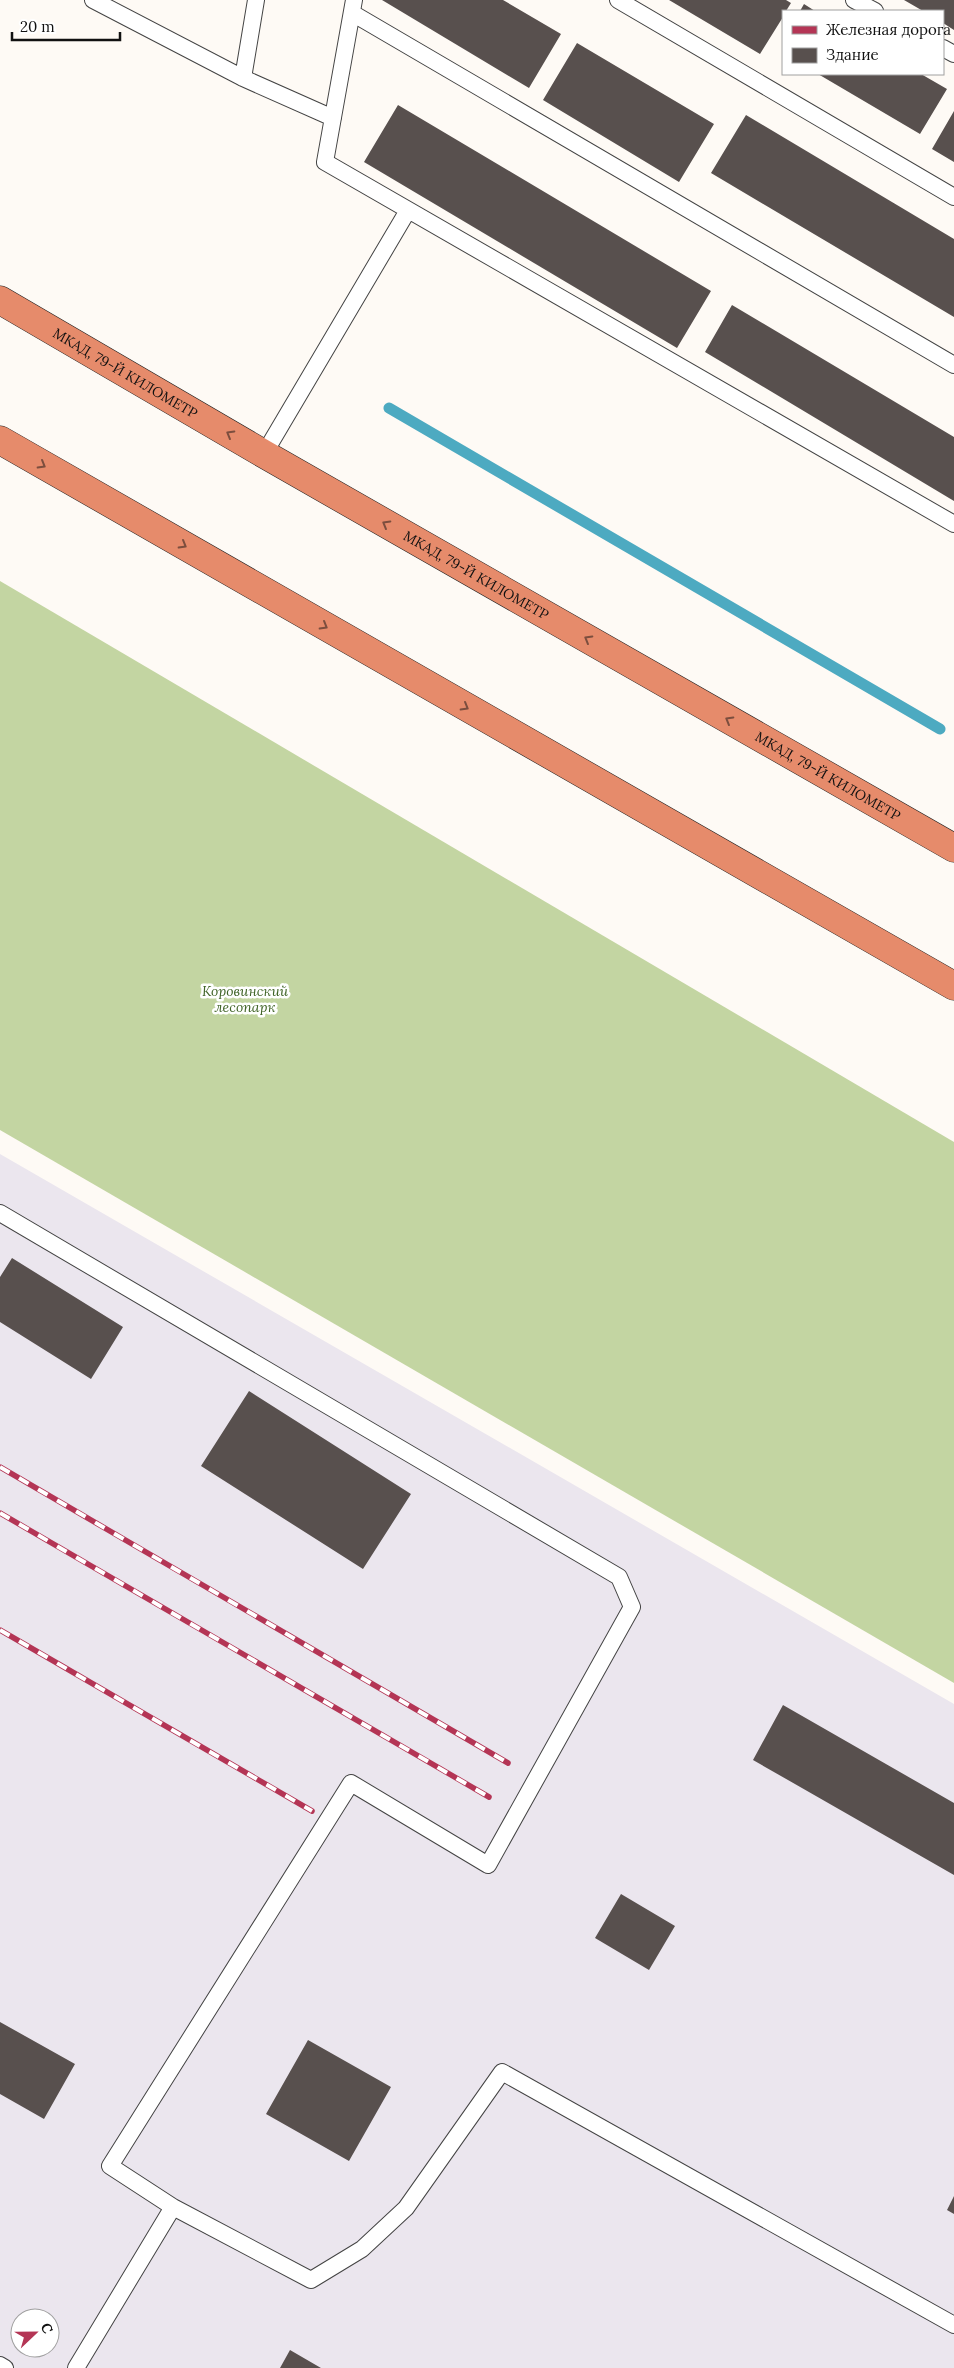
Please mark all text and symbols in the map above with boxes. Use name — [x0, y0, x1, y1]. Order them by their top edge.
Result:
scale bar — [12, 10, 120, 42]
legend — [782, 10, 944, 75]
text: 20 m — [20, 17, 55, 36]
text: Железная дорога — [826, 20, 951, 39]
text: Здание — [826, 45, 879, 64]
street label: МКАД, 79-Й КИЛОМЕТР — [50, 324, 201, 423]
one-way arrow — [227, 431, 236, 441]
one-way arrow — [37, 458, 46, 468]
one-way arrow — [383, 520, 392, 530]
street label: МКАД, 79-Й КИЛОМЕТР — [400, 527, 553, 624]
one-way arrow — [178, 539, 187, 549]
one-way arrow — [319, 620, 328, 630]
one-way arrow — [585, 635, 594, 645]
one-way arrow — [460, 700, 469, 710]
one-way arrow — [726, 716, 735, 726]
street label: МКАД, 79-Й КИЛОМЕТР — [752, 727, 904, 825]
park label: Коровинский лесопарк — [202, 982, 289, 1016]
north arrow — [10, 2308, 60, 2358]
text: С — [37, 2320, 57, 2336]

